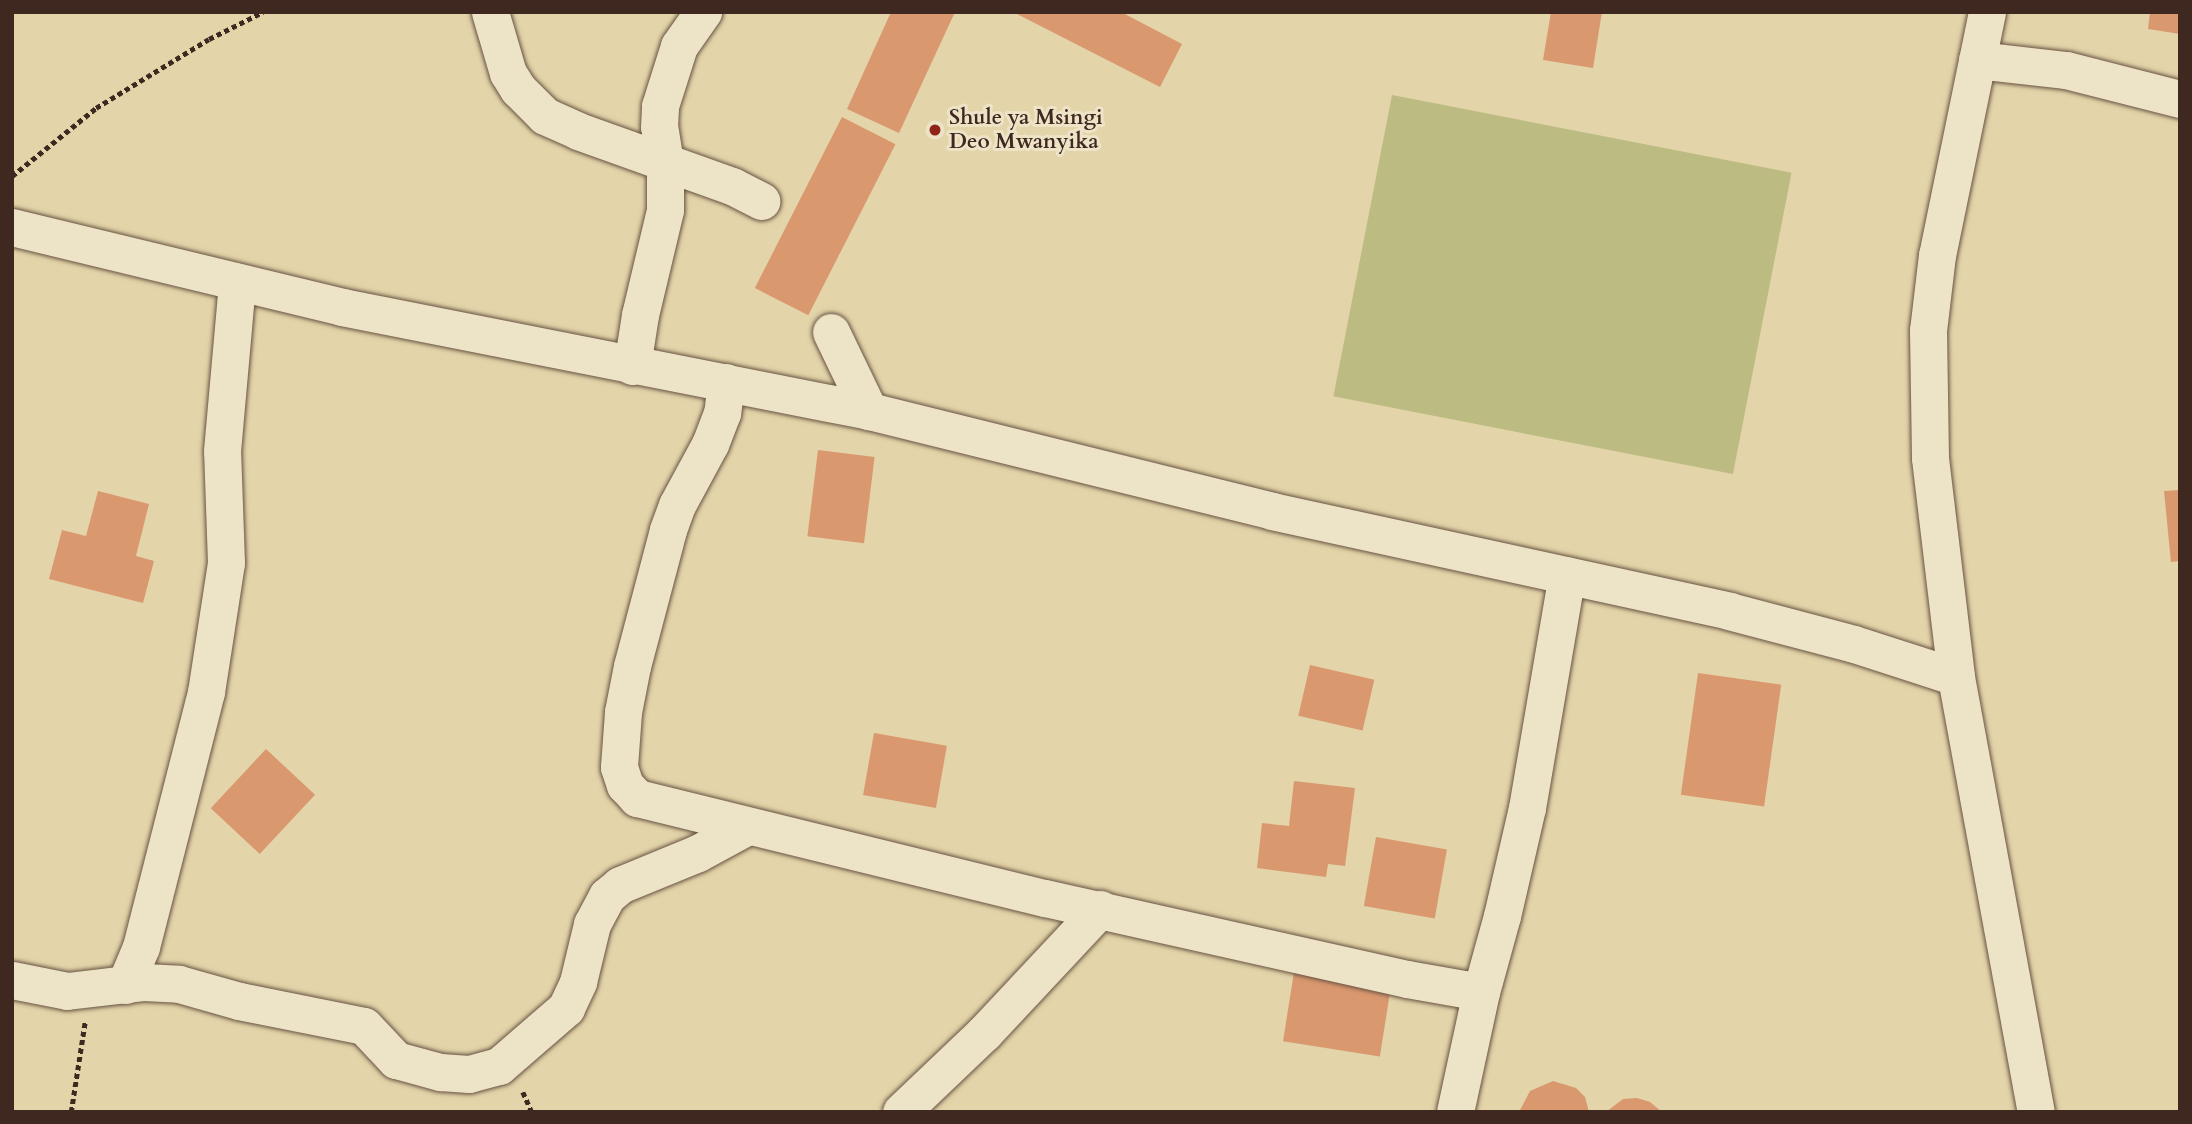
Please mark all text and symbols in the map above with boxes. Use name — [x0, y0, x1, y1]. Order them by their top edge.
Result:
place label: Shule ya Msingi Deo Mwanyika — [949, 105, 1103, 155]
marker: Shule ya Msingi Deo Mwanyika — [927, 122, 943, 138]

